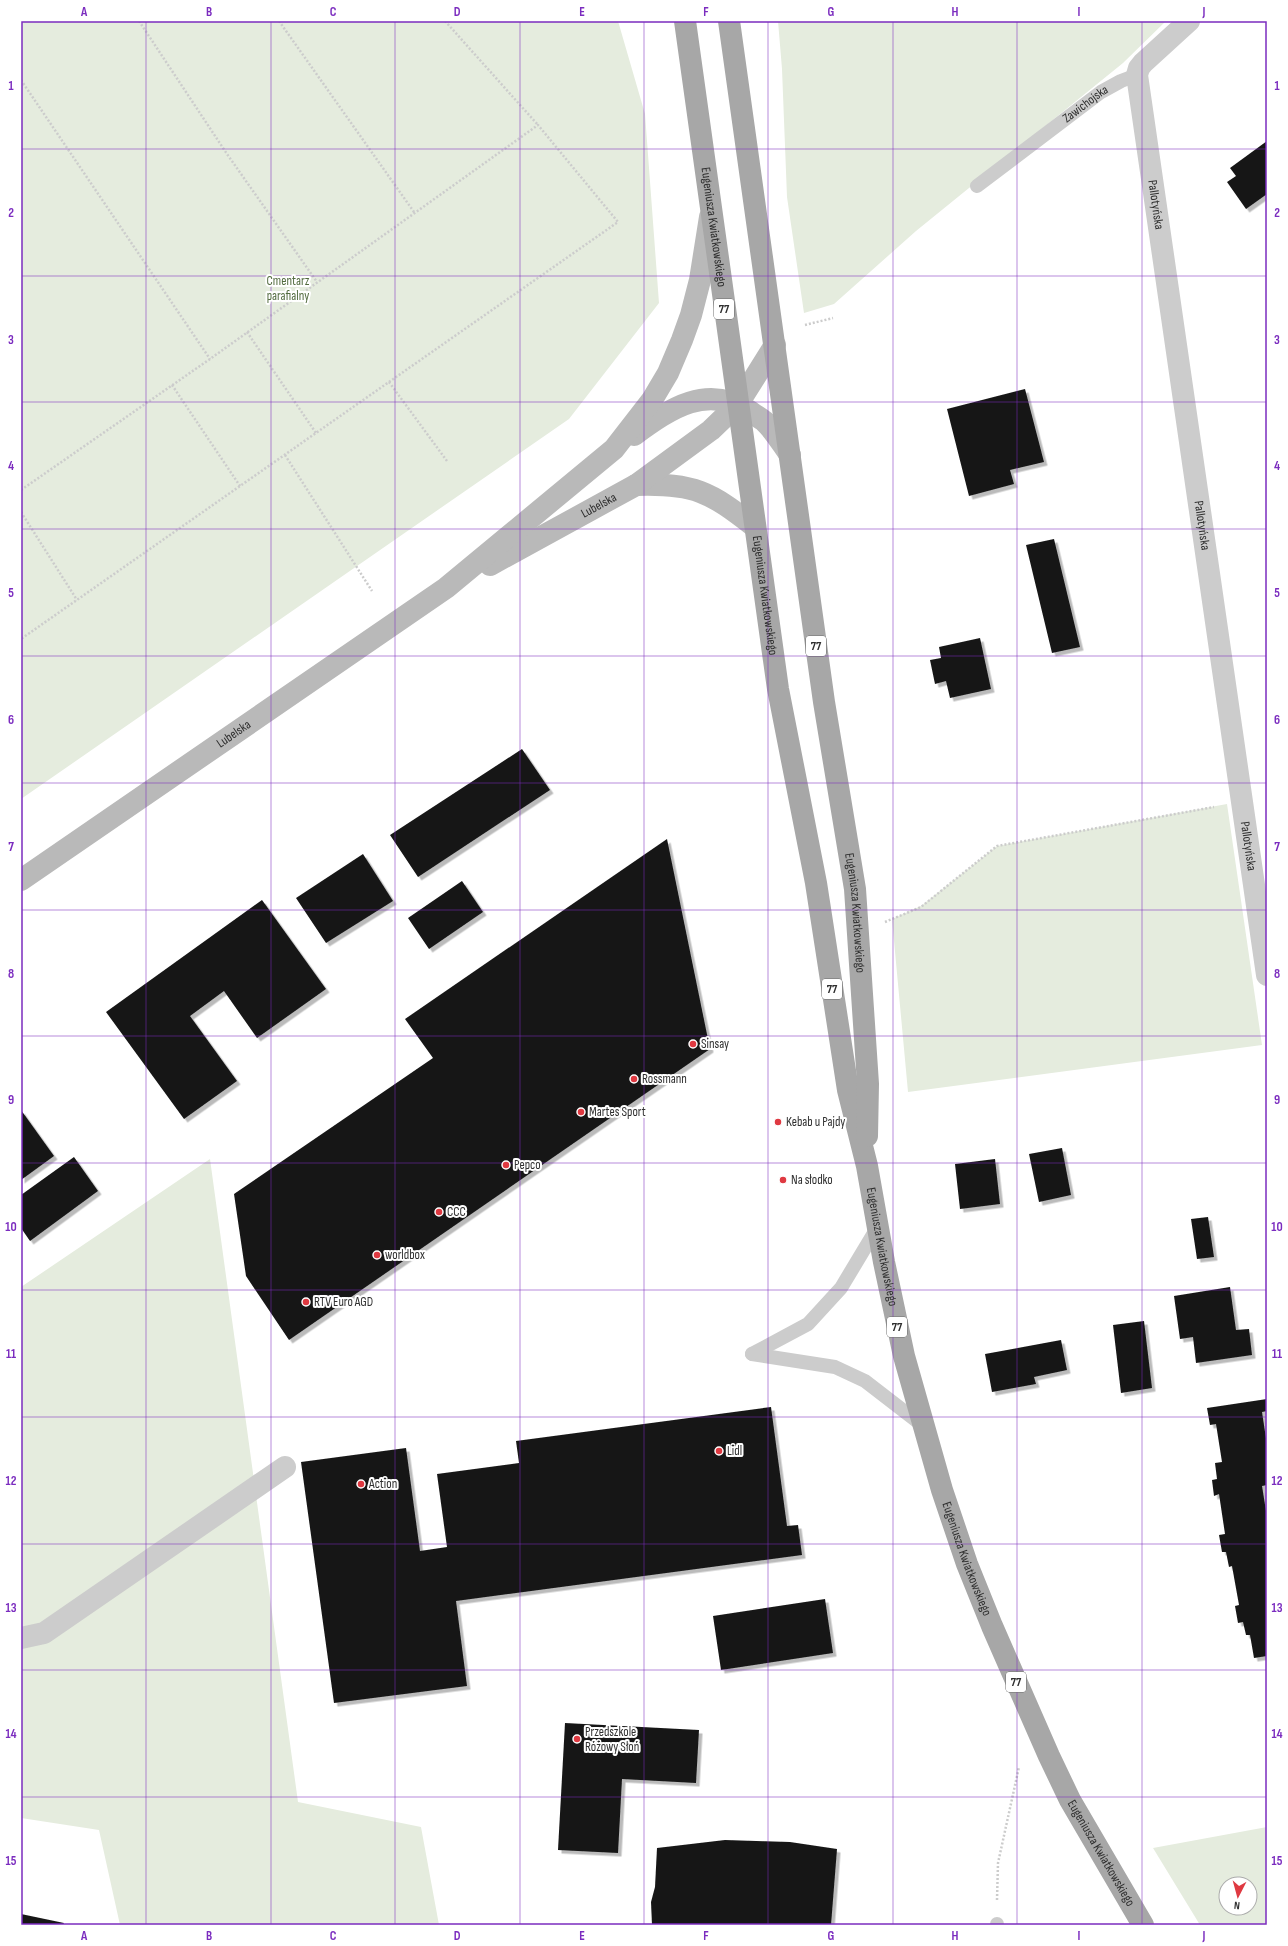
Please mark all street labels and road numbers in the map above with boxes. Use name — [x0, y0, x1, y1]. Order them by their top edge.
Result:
street label: Zawichojska — [1059, 82, 1111, 126]
street label: Eugeniusza Kwiatkowskiego — [697, 166, 730, 288]
street label: Pallotyńska — [1144, 179, 1167, 230]
road number: 77 — [714, 299, 734, 319]
street label: Lubelska — [578, 489, 619, 522]
street label: Pallotyńska — [1191, 500, 1214, 551]
street label: Eugeniusza Kwiatkowskiego — [749, 535, 781, 656]
road number: 77 — [806, 636, 826, 656]
street label: Lubelska — [213, 717, 254, 751]
street label: Pallotyńska — [1237, 820, 1260, 872]
street label: Eugeniusza Kwiatkowskiego — [841, 852, 869, 973]
road number: 77 — [822, 979, 842, 999]
street label: Eugeniusza Kwiatkowskiego — [863, 1186, 901, 1308]
road number: 77 — [887, 1317, 907, 1337]
street label: Eugeniusza Kwiatkowskiego — [939, 1500, 995, 1618]
road number: 77 — [1006, 1672, 1026, 1692]
street label: Eugeniusza Kwiatkowskiego — [1064, 1797, 1138, 1909]

